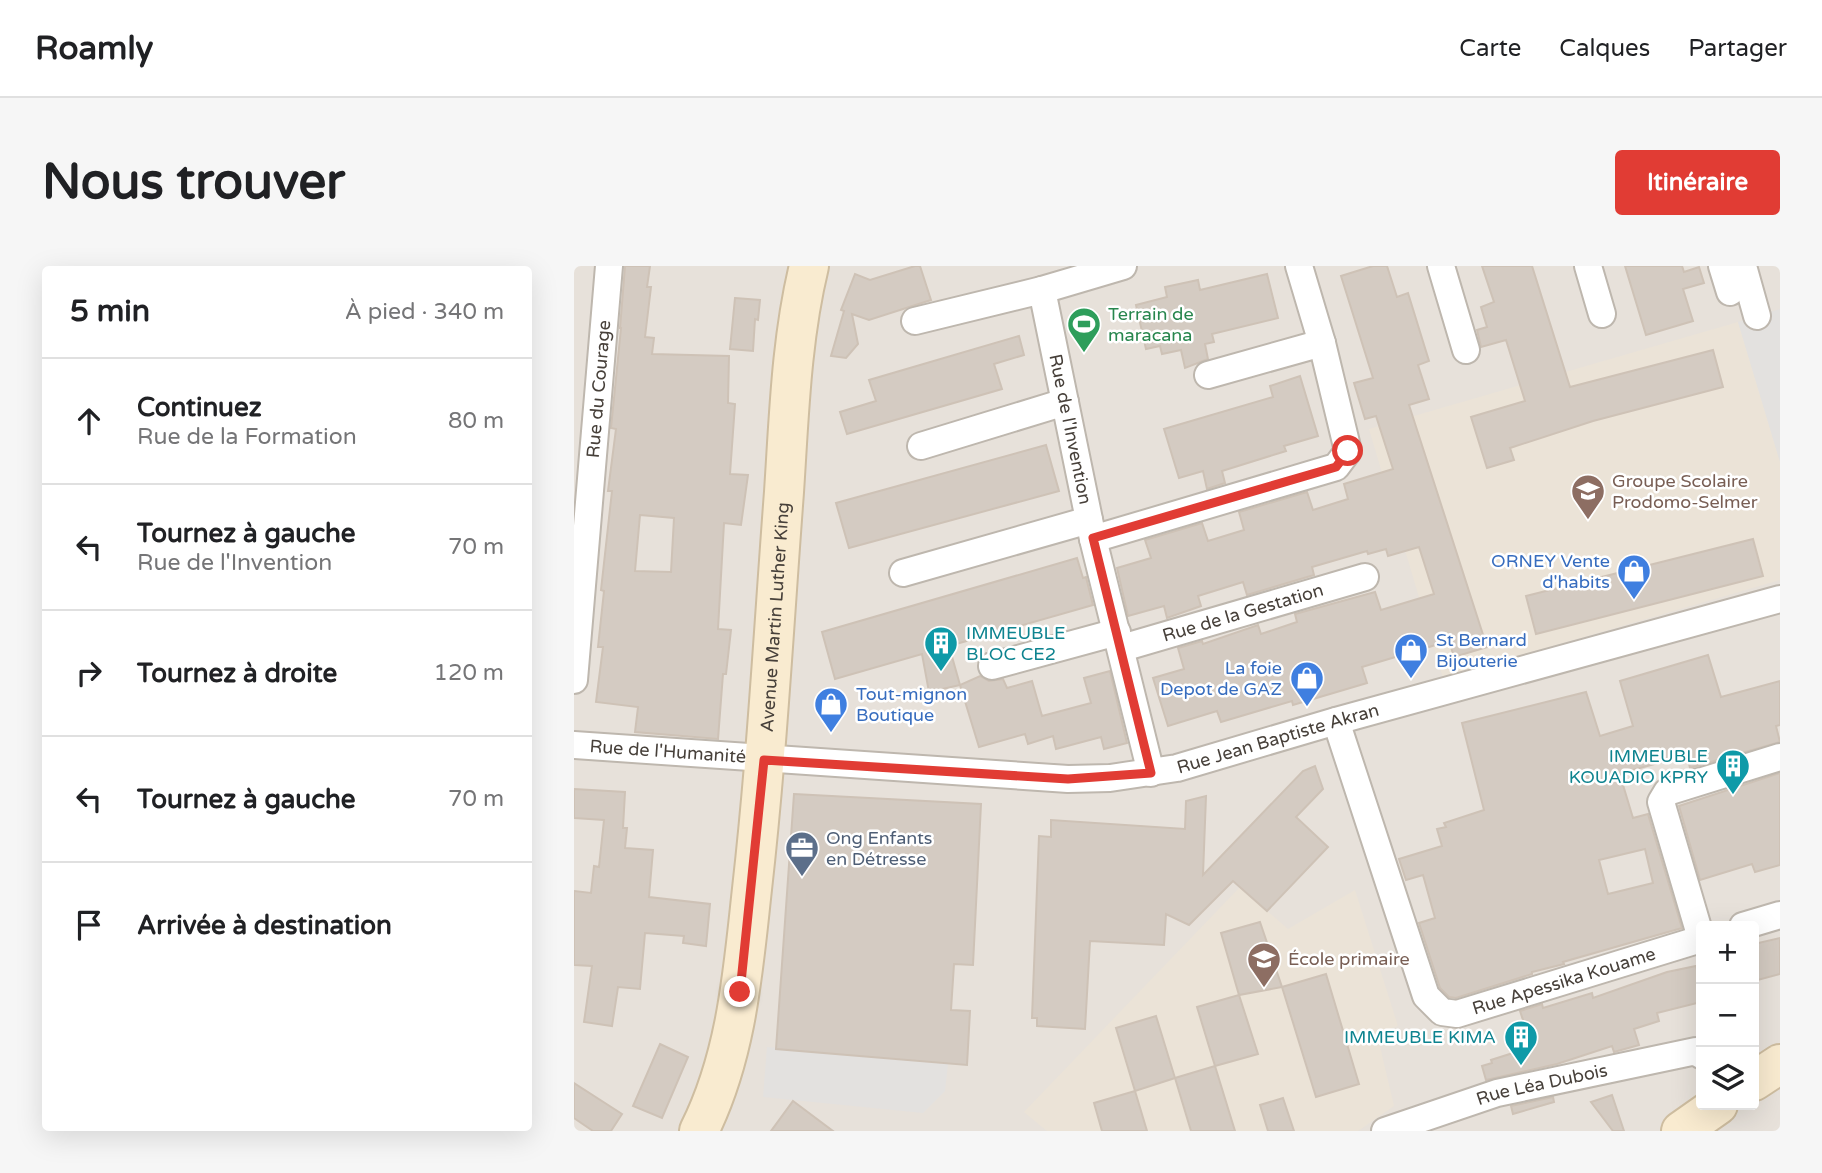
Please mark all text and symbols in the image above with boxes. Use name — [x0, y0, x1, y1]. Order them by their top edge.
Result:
text: Roamly — [35, 29, 153, 68]
text: Carte — [1459, 34, 1521, 63]
text: Calques — [1559, 34, 1650, 63]
text: Partager — [1688, 34, 1787, 63]
button: Itinéraire — [1615, 150, 1780, 215]
text: Nous trouver — [42, 153, 345, 212]
text: 5 min — [70, 293, 150, 330]
text: À pied · 340 m — [345, 298, 504, 326]
place label: Terrain de maracana — [1108, 303, 1194, 346]
sports icon: Terrain de maracana — [1065, 305, 1103, 354]
street label: Rue du Courage — [582, 319, 615, 459]
street label: Rue de l'Invention — [1044, 352, 1097, 506]
text: Continuez — [137, 392, 262, 423]
icon: ahead — [70, 402, 108, 440]
text: 80 m — [448, 407, 504, 435]
text: Rue de la Formation — [137, 423, 357, 451]
route start — [1332, 435, 1363, 466]
place label: Groupe Scolaire Prodomo-Selmer — [1612, 470, 1758, 513]
school or university icon: Groupe Scolaire Prodomo-Selmer — [1569, 472, 1607, 521]
street label: Avenue Martin Luther King — [756, 501, 794, 733]
text: Tournez à gauche — [137, 518, 356, 549]
icon: left — [70, 528, 108, 566]
text: 70 m — [448, 533, 504, 561]
text: Rue de l'Invention — [137, 549, 332, 577]
place label: ORNEY Vente d'habits — [1491, 550, 1610, 593]
shop icon: ORNEY Vente d'habits — [1615, 552, 1653, 601]
street label: Rue de la Gestation — [1160, 579, 1326, 647]
place label: IMMEUBLE BLOC CE2 — [966, 622, 1065, 665]
building icon: IMMEUBLE BLOC CE2 — [922, 624, 960, 673]
place label: St Bernard Bijouterie — [1436, 629, 1527, 672]
shop icon: St Bernard Bijouterie — [1392, 631, 1430, 680]
icon: right — [70, 654, 108, 692]
place label: La foie Depot de GAZ — [1160, 657, 1282, 700]
text: Tournez à droite — [137, 658, 337, 689]
text: 120 m — [434, 659, 504, 687]
shop icon: La foie Depot de GAZ — [1288, 659, 1326, 708]
place label: Tout-mignon Boutique — [856, 683, 967, 726]
shop icon: Tout-mignon Boutique — [812, 685, 850, 734]
street label: Rue Jean Baptiste Akran — [1174, 699, 1381, 778]
street label: Rue de l'Humanité — [589, 735, 747, 768]
place label: IMMEUBLE KOUADIO KPRY — [1569, 745, 1708, 788]
building icon: IMMEUBLE KOUADIO KPRY — [1714, 747, 1752, 796]
icon: left — [70, 780, 108, 818]
text: Tournez à gauche — [137, 784, 356, 815]
text: 70 m — [448, 785, 504, 813]
place label: Ong Enfants en Détresse — [826, 827, 933, 870]
office icon: Ong Enfants en Détresse — [783, 829, 821, 878]
icon: arrive — [70, 906, 108, 944]
text: Arrivée à destination — [137, 910, 392, 941]
map controls — [1696, 921, 1759, 1110]
button: + — [1696, 921, 1759, 984]
school or university icon: École primaire — [1245, 940, 1283, 989]
street label: Rue Apessika Kouame — [1470, 943, 1658, 1020]
place label: École primaire — [1288, 948, 1410, 970]
route end — [724, 976, 755, 1007]
button: − — [1696, 984, 1759, 1047]
building icon: IMMEUBLE KIMA — [1502, 1018, 1540, 1067]
place label: IMMEUBLE KIMA — [1344, 1026, 1496, 1048]
button: layers — [1696, 1047, 1759, 1110]
street label: Rue Léa Dubois — [1473, 1059, 1610, 1110]

